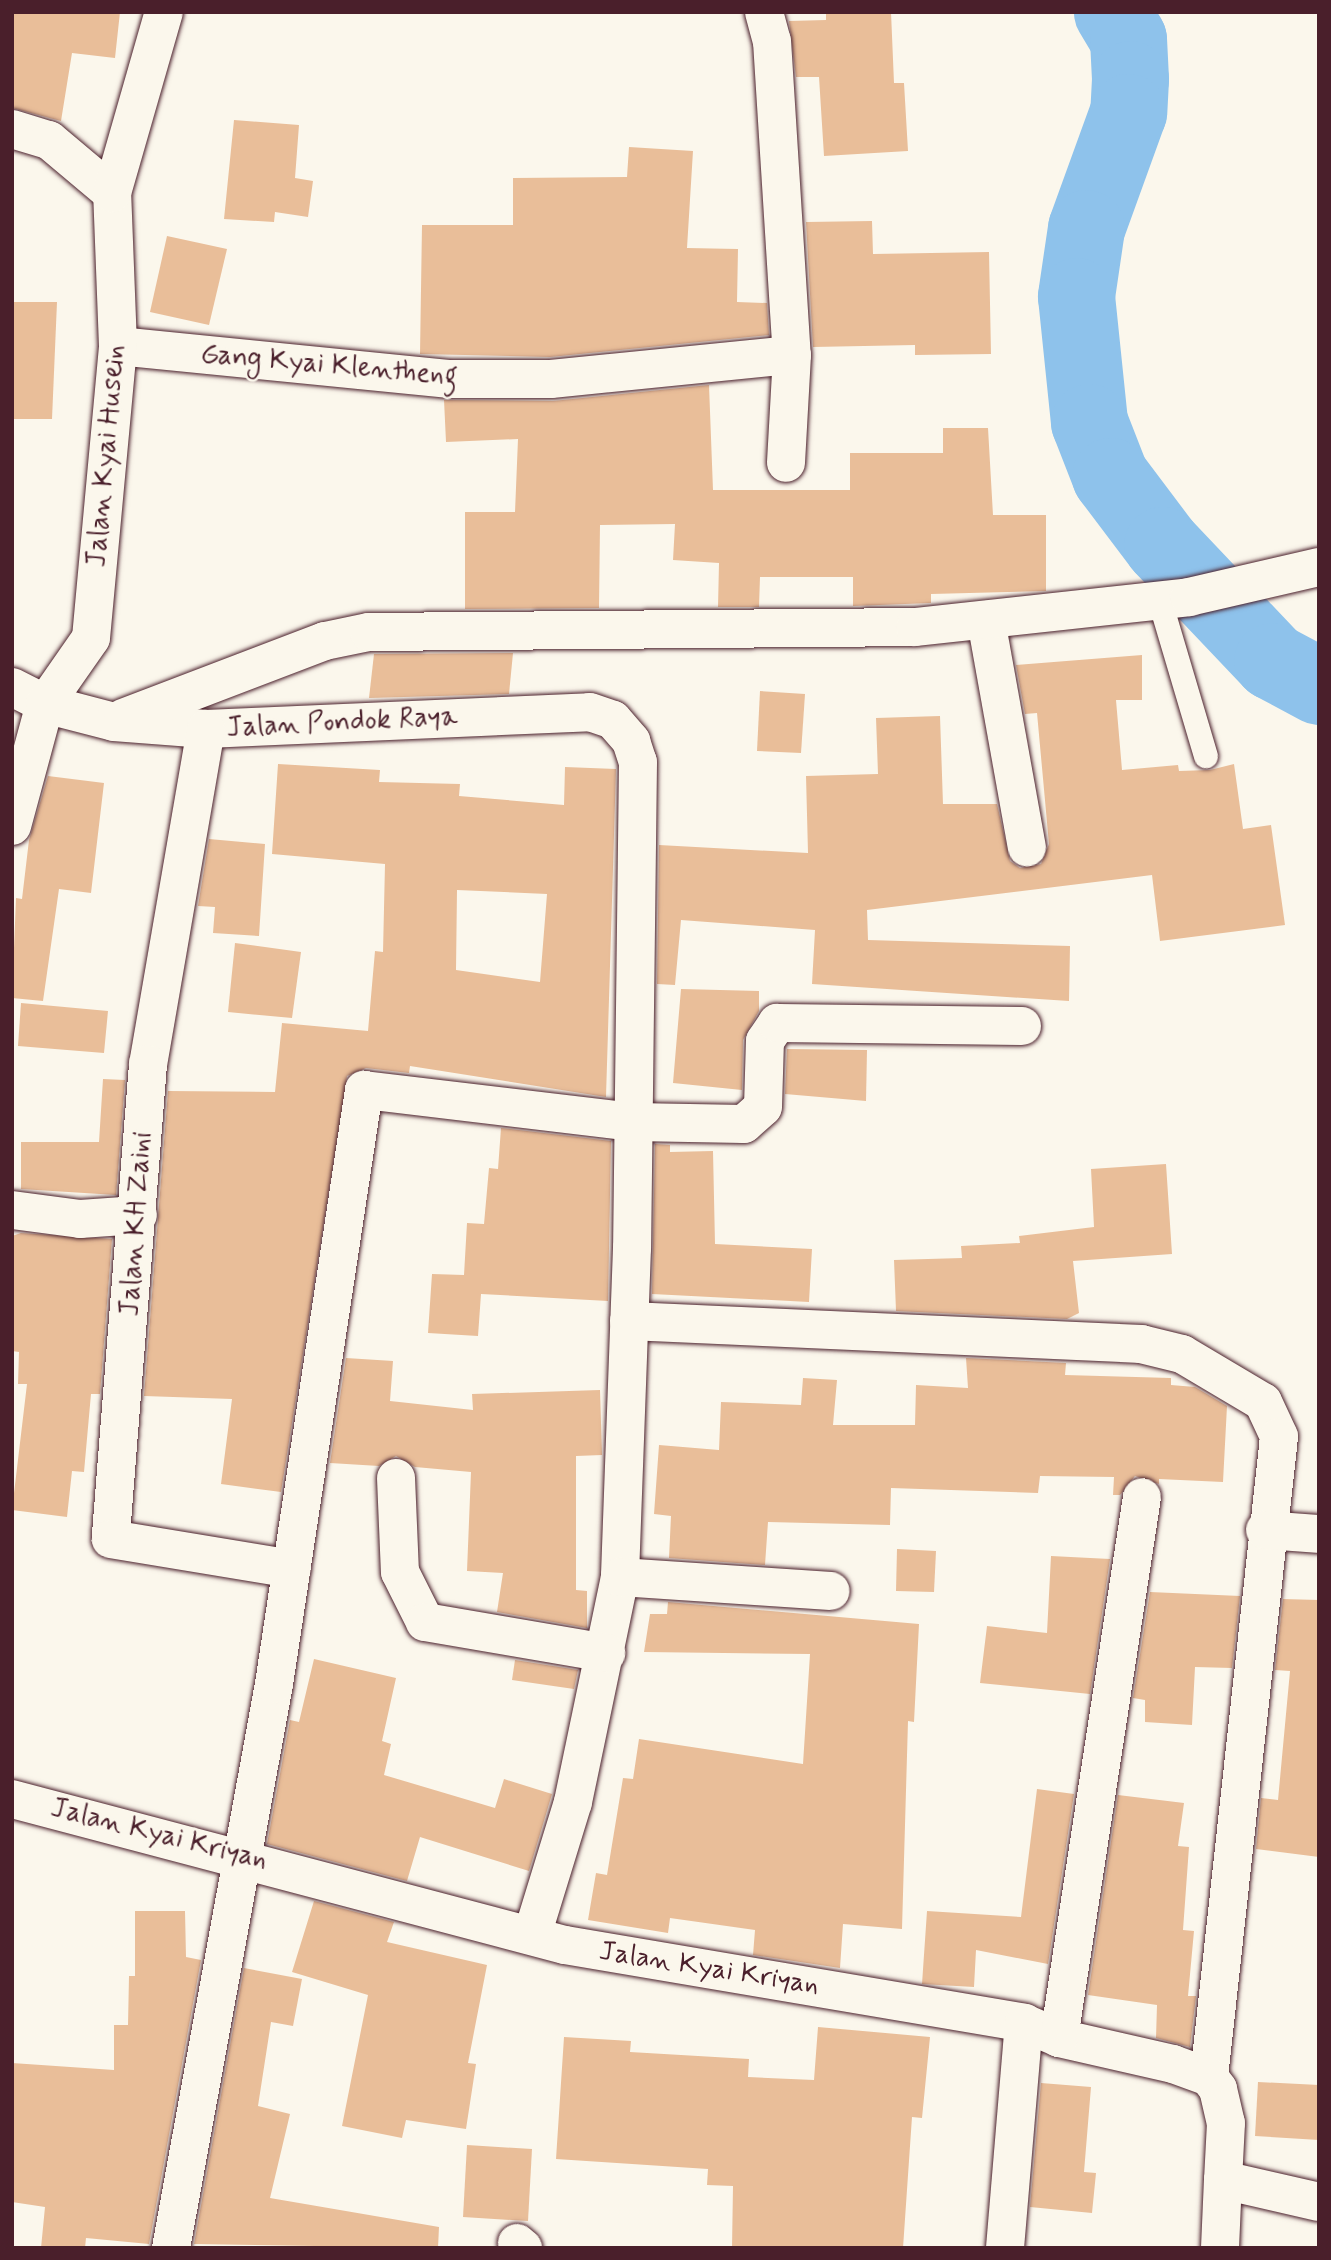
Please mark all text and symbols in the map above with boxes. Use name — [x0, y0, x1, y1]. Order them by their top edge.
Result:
street label: Gang Kyai Klentheng — [199, 338, 459, 394]
street label: Jalan Kyai Husein — [81, 345, 133, 567]
street label: Jalan Pondok Raya — [227, 700, 457, 746]
street label: Jalan KH Zaini — [114, 1129, 160, 1319]
street label: Jalan Kyai Kriyan — [48, 1792, 270, 1878]
street label: Jalan Kyai Kriyan — [597, 1935, 821, 2003]

